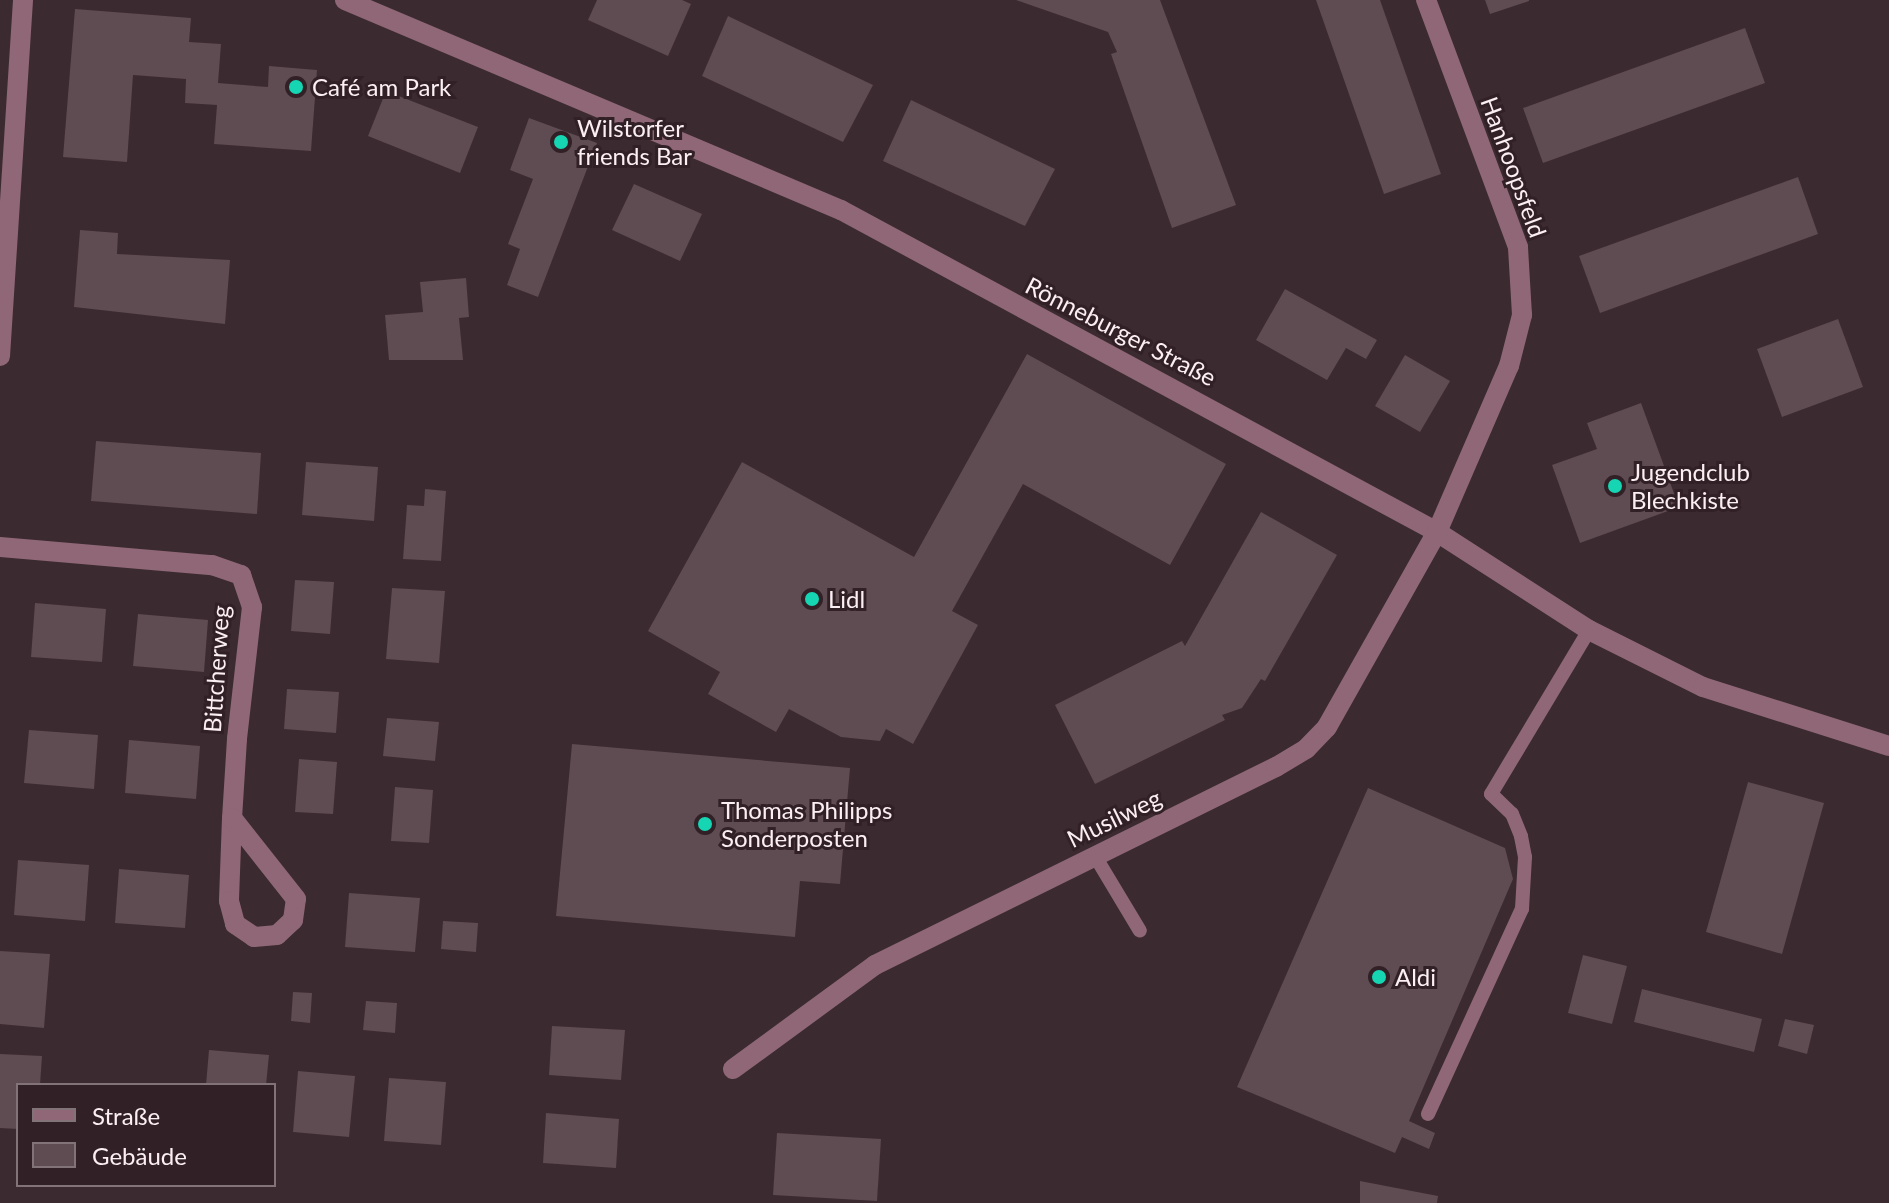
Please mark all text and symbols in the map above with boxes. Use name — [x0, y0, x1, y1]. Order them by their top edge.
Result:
place label: Café am Park — [312, 73, 451, 101]
marker: Café am Park — [287, 78, 305, 96]
street label: Hanhoopsfeld — [1475, 93, 1553, 241]
place label: Wilstorfer friends Bar — [577, 114, 692, 170]
marker: Wilstorfer friends Bar — [552, 133, 570, 151]
street label: Rönneburger Straße — [1021, 270, 1221, 392]
place label: Jugendclub Blechkiste — [1631, 458, 1750, 514]
marker: Jugendclub Blechkiste — [1606, 477, 1624, 495]
place label: Lidl — [828, 585, 865, 613]
marker: Lidl — [803, 590, 821, 608]
street label: Bittcherweg — [197, 604, 235, 734]
street label: Musilweg — [1062, 783, 1166, 853]
place label: Thomas Philipps Sonderposten — [721, 796, 892, 852]
marker: Thomas Philipps Sonderposten — [696, 815, 714, 833]
place label: Aldi — [1395, 963, 1436, 991]
marker: Aldi — [1370, 968, 1388, 986]
legend — [16, 1083, 276, 1187]
text: Straße — [92, 1101, 160, 1130]
text: Gebäude — [92, 1141, 187, 1170]

